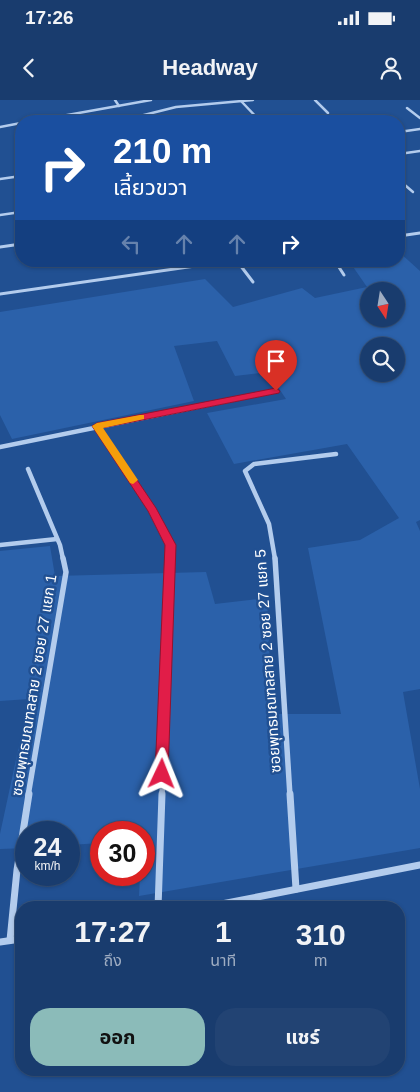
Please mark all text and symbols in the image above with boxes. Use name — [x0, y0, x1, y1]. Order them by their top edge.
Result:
text: 17:26 — [25, 7, 74, 28]
icon: back — [15, 54, 43, 82]
icon: person — [377, 54, 405, 82]
text: Headway — [162, 55, 258, 80]
text: 210 m — [113, 131, 212, 170]
icon: right — [30, 135, 95, 200]
text: เลี้ยวขวา — [113, 175, 188, 200]
icon: left — [117, 230, 145, 258]
icon: ahead — [170, 230, 198, 258]
icon: ahead — [223, 230, 251, 258]
icon: right — [276, 230, 304, 258]
north arrow — [360, 282, 405, 328]
map controls — [360, 282, 405, 382]
button: search — [360, 337, 405, 382]
pin — [255, 340, 297, 391]
icon: arrive — [262, 347, 290, 375]
street label: ซอยพุทธมณฑลสาย 2 ซอย 27 แยก 5 — [251, 549, 285, 773]
street label: ซอยพุทธมณฑลสาย 2 ซอย 27 แยก 1 — [8, 573, 60, 797]
position arrow — [135, 747, 187, 799]
speed limit sign: 30 — [90, 821, 155, 886]
text: 24 — [34, 833, 61, 861]
text: km/h — [34, 859, 61, 873]
text: 17:27 — [74, 915, 151, 948]
text: 1 — [215, 915, 232, 948]
text: 310 — [296, 918, 346, 951]
text: ถึง — [104, 952, 122, 969]
text: นาที — [210, 952, 236, 969]
text: m — [314, 952, 327, 969]
button: ออก — [30, 1008, 205, 1066]
button: แชร์ — [215, 1008, 390, 1066]

